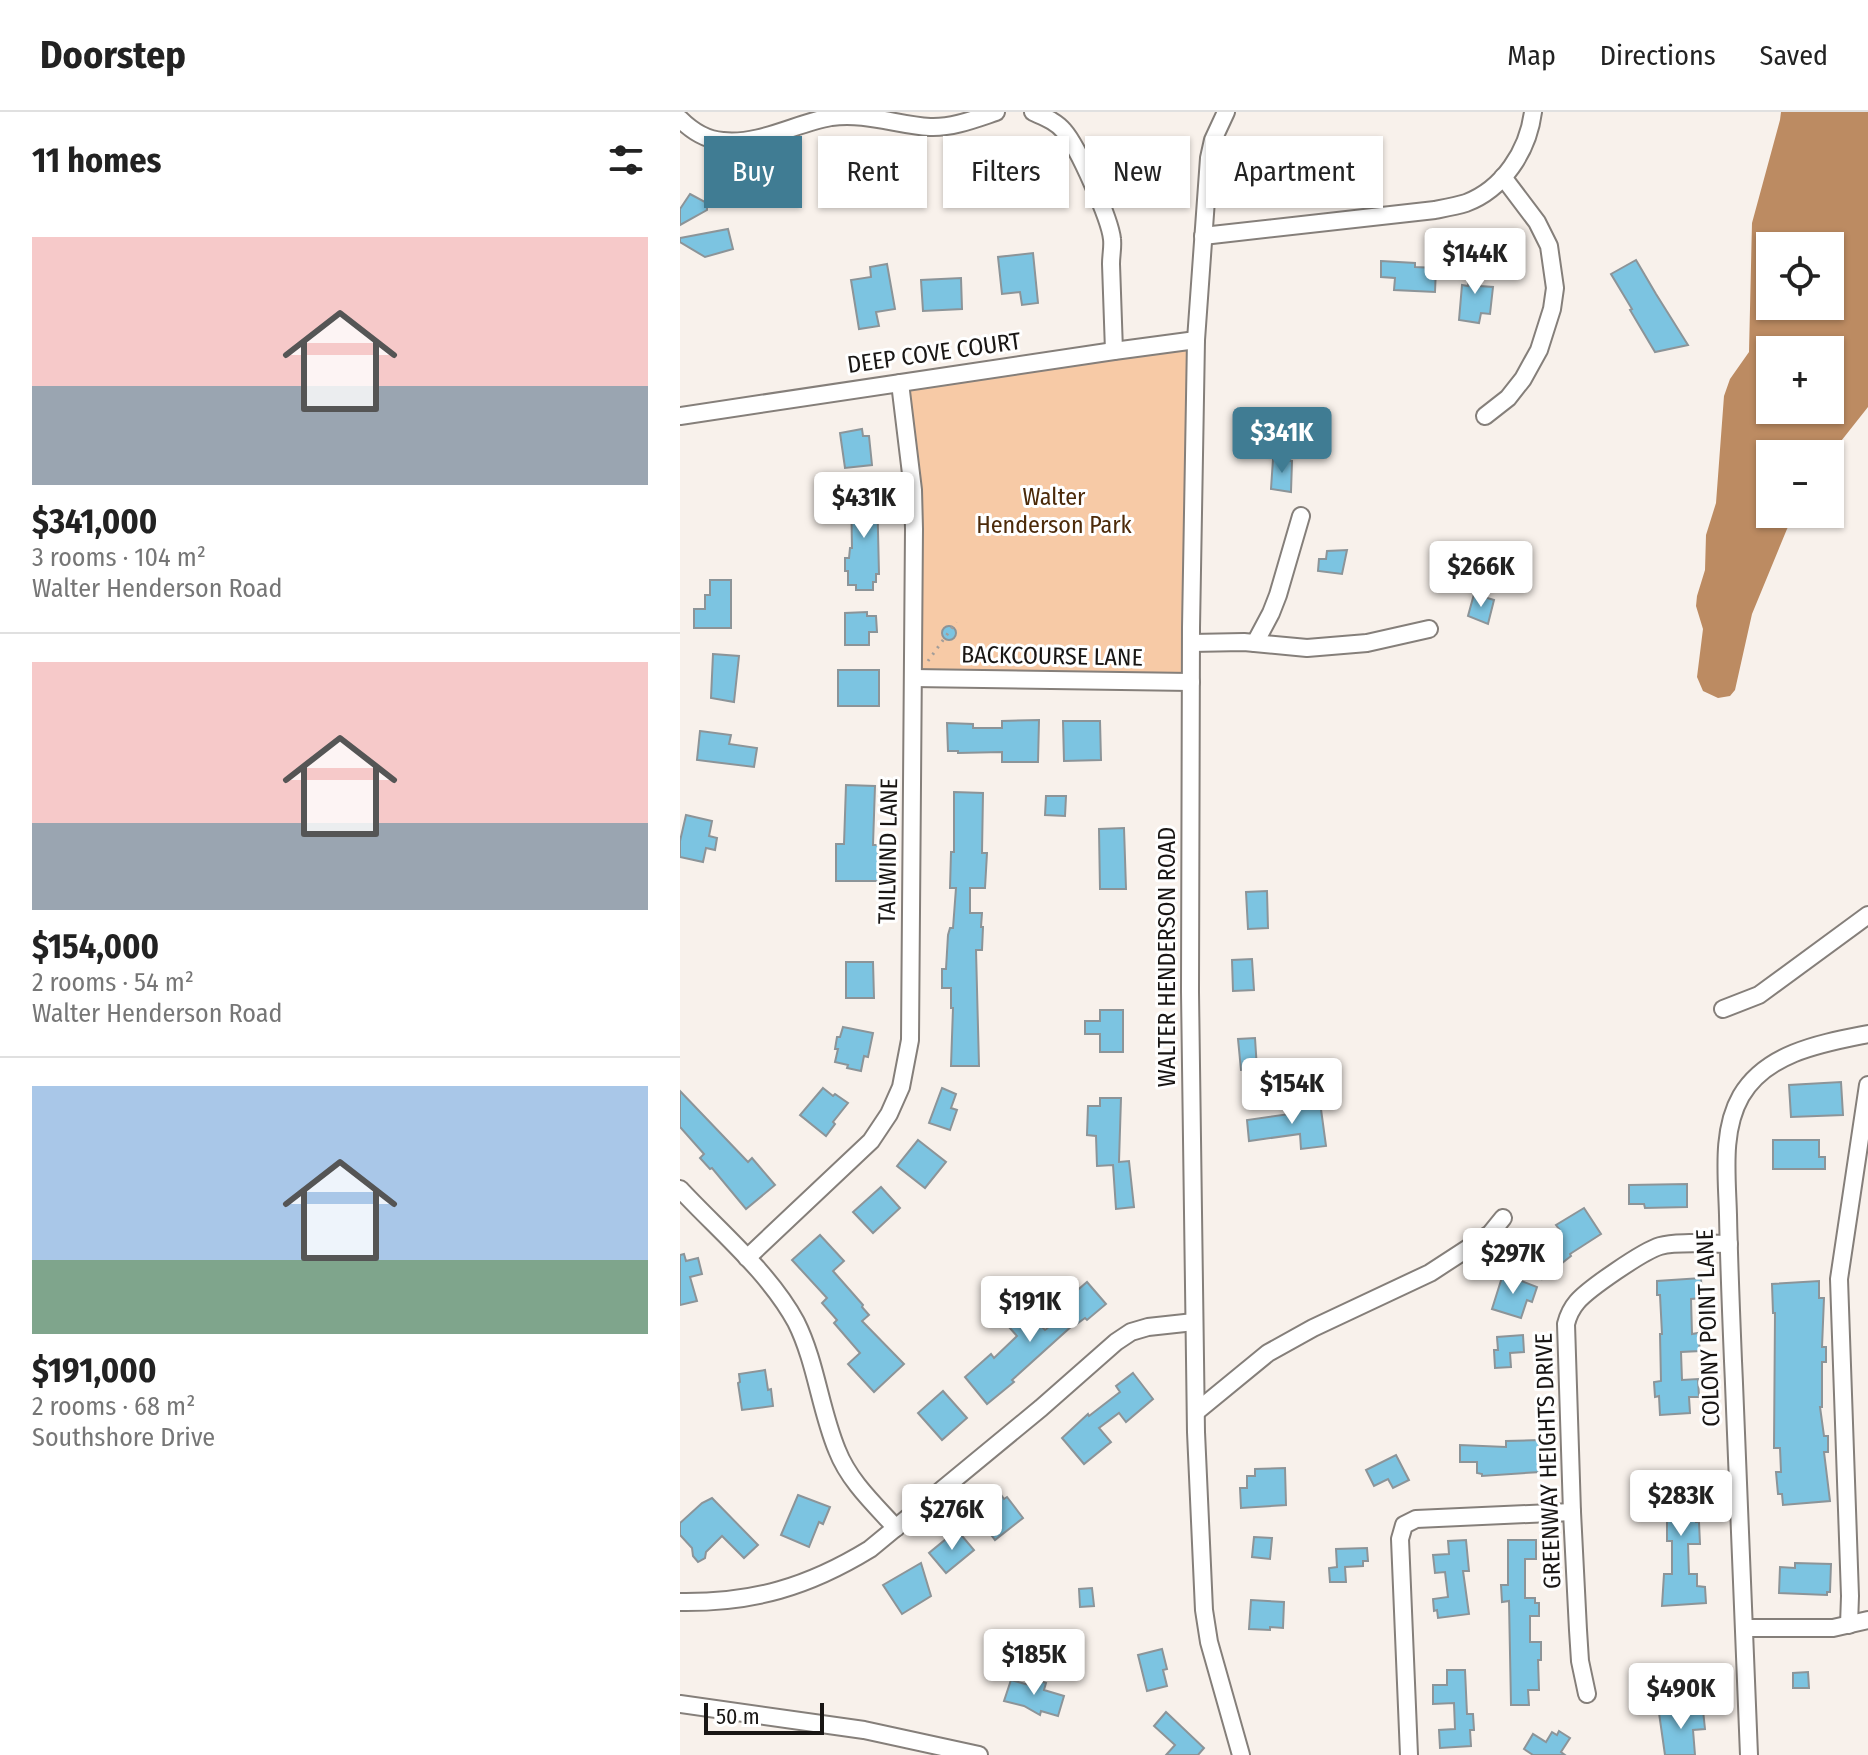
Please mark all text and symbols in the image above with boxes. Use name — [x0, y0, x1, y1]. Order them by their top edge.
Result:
text: Doorstep — [40, 32, 186, 78]
text: Map — [1507, 39, 1556, 72]
text: Directions — [1600, 39, 1716, 72]
text: Saved — [1760, 39, 1828, 72]
chip: Buy — [704, 136, 802, 208]
chip: Rent — [818, 136, 927, 208]
chip: Filters — [943, 136, 1069, 208]
chip: New — [1085, 136, 1190, 208]
chip: Apartment — [1206, 136, 1383, 208]
icon: filters — [604, 138, 648, 182]
text: 11 homes — [32, 140, 161, 181]
pin: $144K — [1419, 228, 1531, 296]
map controls — [1756, 232, 1844, 528]
button: locate — [1756, 232, 1844, 320]
text: $144K — [1443, 238, 1507, 269]
icon: home — [268, 289, 412, 433]
street label: DEEP COVE COURT — [845, 327, 1023, 379]
button: + — [1756, 336, 1844, 424]
pin: $341K — [1226, 407, 1338, 475]
text: $341K — [1251, 417, 1313, 448]
button: − — [1756, 440, 1844, 528]
pin: $431K — [808, 472, 920, 540]
text: $431K — [832, 482, 896, 513]
park label: Walter Henderson Park — [976, 483, 1133, 539]
text: $341,000 — [32, 501, 157, 542]
pin: $266K — [1425, 541, 1537, 609]
text: 3 rooms · 104 m² — [32, 542, 206, 573]
text: $266K — [1447, 551, 1515, 582]
text: Walter Henderson Road — [32, 573, 282, 604]
street label: BACKCOURSE LANE — [961, 640, 1143, 672]
icon: home — [268, 714, 412, 858]
street label: TAILWIND LANE — [873, 778, 903, 924]
street label: WALTER HENDERSON ROAD — [1153, 827, 1181, 1087]
text: $154,000 — [32, 926, 159, 967]
text: 2 rooms · 54 m² — [32, 967, 194, 998]
text: Walter Henderson Road — [32, 998, 282, 1029]
pin: $154K — [1236, 1058, 1348, 1126]
text: $154K — [1260, 1068, 1324, 1099]
icon: home — [268, 1138, 412, 1282]
pin: $297K — [1457, 1228, 1569, 1296]
street label: COLONY POINT LANE — [1691, 1229, 1725, 1427]
text: $297K — [1481, 1238, 1545, 1269]
pin: $191K — [974, 1276, 1086, 1344]
text: $191K — [999, 1286, 1061, 1317]
street label: GREENWAY HEIGHTS DRIVE — [1530, 1332, 1566, 1590]
text: $191,000 — [32, 1350, 156, 1391]
text: 2 rooms · 68 m² — [32, 1391, 195, 1422]
text: Southshore Drive — [32, 1422, 215, 1453]
pin: $283K — [1625, 1470, 1737, 1538]
text: $283K — [1648, 1480, 1714, 1511]
pin: $276K — [896, 1484, 1008, 1552]
text: $276K — [920, 1494, 984, 1525]
pin: $185K — [978, 1629, 1090, 1697]
text: $185K — [1002, 1639, 1066, 1670]
pin: $490K — [1625, 1663, 1737, 1731]
text: $490K — [1647, 1673, 1715, 1704]
scale bar — [704, 1699, 824, 1735]
text: 50 m — [716, 1703, 760, 1730]

